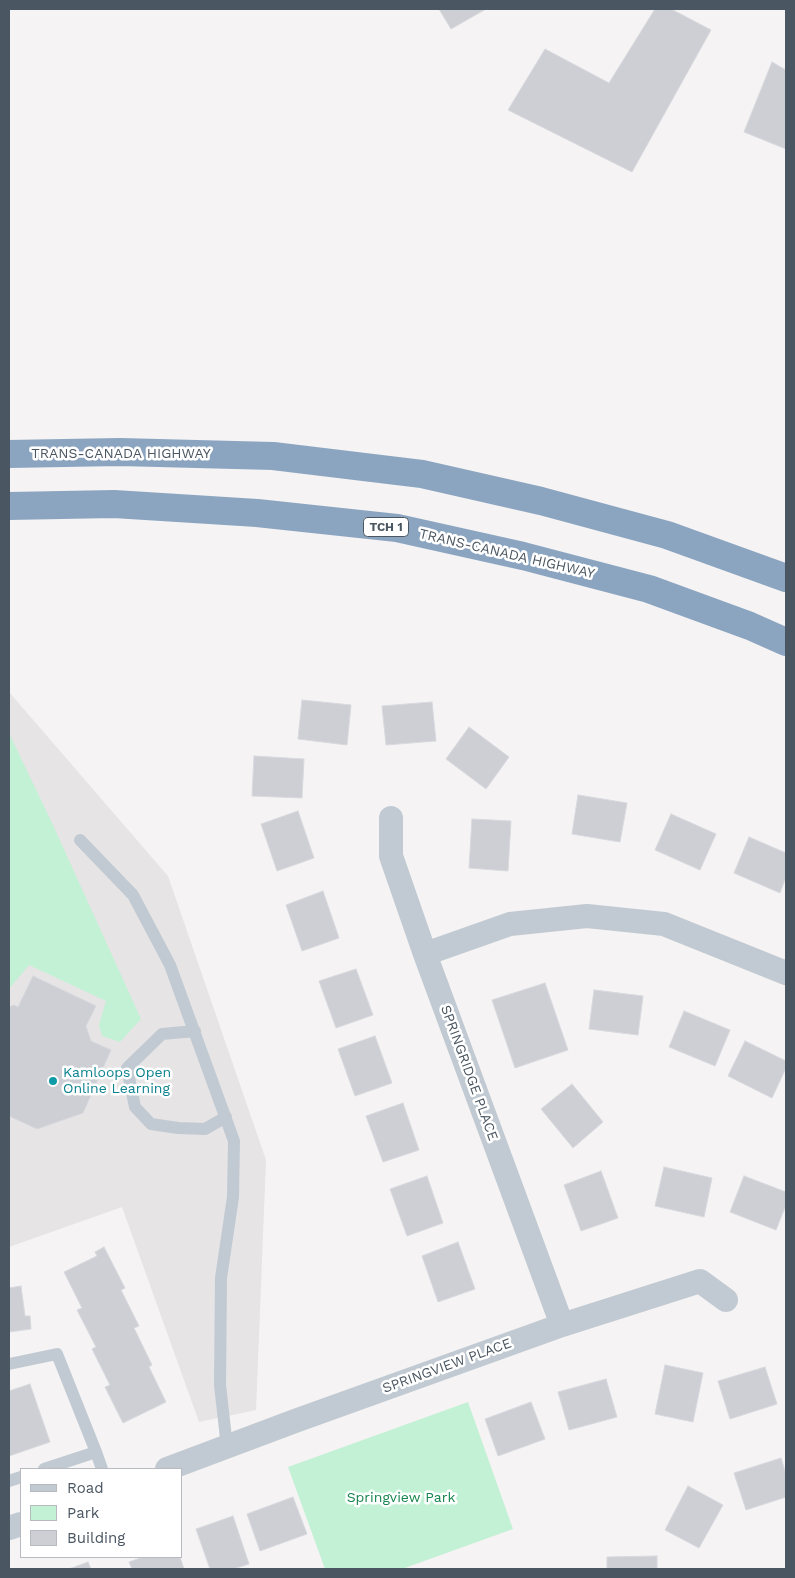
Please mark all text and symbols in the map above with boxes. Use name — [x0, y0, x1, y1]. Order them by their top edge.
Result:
street label: TRANS-CANADA HIGHWAY — [31, 446, 211, 462]
road number: TCH 1 — [364, 518, 408, 536]
street label: TRANS-CANADA HIGHWAY — [418, 526, 596, 582]
street label: SPRINGRIDGE PLACE — [437, 1003, 501, 1143]
place label: Kamloops Open Online Learning — [63, 1065, 171, 1098]
marker: Kamloops Open Online Learning — [47, 1075, 59, 1087]
street label: SPRINGVIEW PLACE — [380, 1335, 514, 1397]
legend — [20, 1468, 182, 1558]
text: Road — [67, 1479, 104, 1497]
park label: Springview Park — [347, 1490, 455, 1506]
text: Park — [67, 1504, 99, 1522]
text: Building — [67, 1529, 125, 1547]

